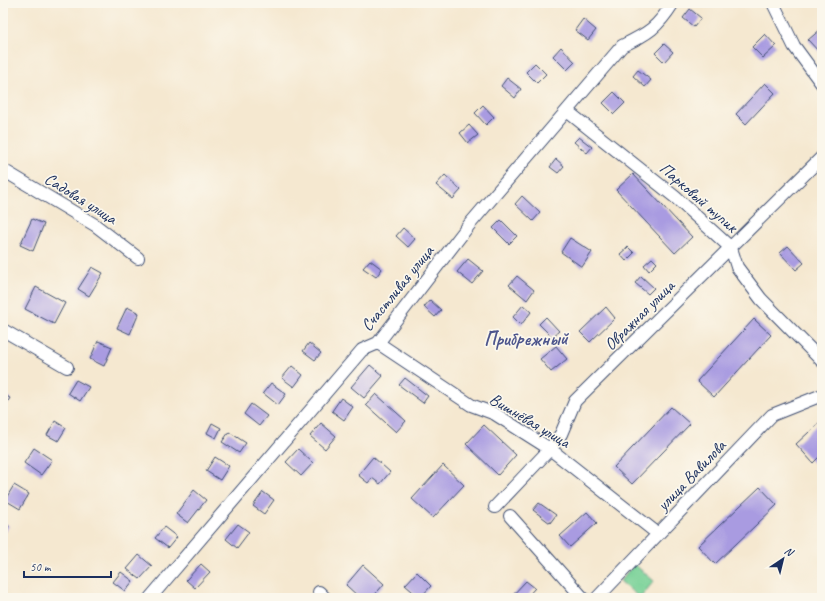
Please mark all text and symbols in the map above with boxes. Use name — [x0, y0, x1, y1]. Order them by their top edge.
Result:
street label: Парковый тупик — [655, 158, 743, 238]
street label: Садовая улица — [41, 168, 122, 230]
street label: Счастливая улица — [356, 240, 439, 335]
street label: Овражная улица — [600, 274, 680, 355]
district label: Прибрежный — [484, 327, 570, 351]
street label: Вишнёвая улица — [486, 388, 575, 453]
street label: улица Вавилова — [652, 434, 731, 516]
north arrow — [763, 539, 803, 579]
text: N — [782, 543, 797, 560]
scale bar — [24, 553, 111, 579]
text: 50 m — [30, 559, 52, 575]

